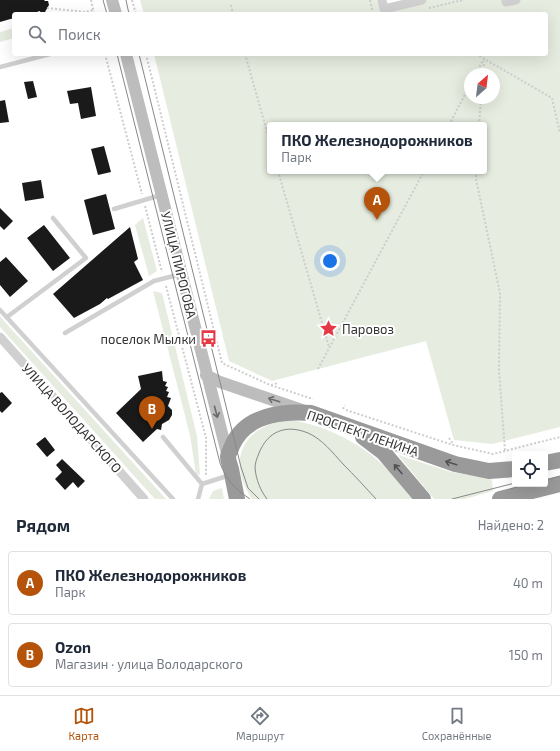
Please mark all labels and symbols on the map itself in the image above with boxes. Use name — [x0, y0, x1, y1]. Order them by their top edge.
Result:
north arrow — [464, 68, 500, 104]
pin: A — [364, 187, 390, 220]
street label: УЛИЦА ПИРОГОВА — [158, 210, 200, 320]
your location — [320, 251, 340, 271]
place icon: Паровоз — [319, 319, 339, 339]
place label: Паровоз — [342, 321, 394, 337]
bus stop icon: поселок Мылки — [199, 329, 219, 349]
place label: поселок Мылки — [101, 331, 196, 347]
street label: УЛИЦА ВОЛОДАРСКОГО — [19, 360, 125, 476]
pin: B — [139, 396, 165, 429]
one-way arrow — [269, 396, 281, 404]
one-way arrow — [213, 405, 220, 418]
street label: ПРОСПЕКТ ЛЕНИНА — [305, 406, 421, 460]
one-way arrow — [445, 458, 457, 466]
one-way arrow — [393, 464, 402, 475]

